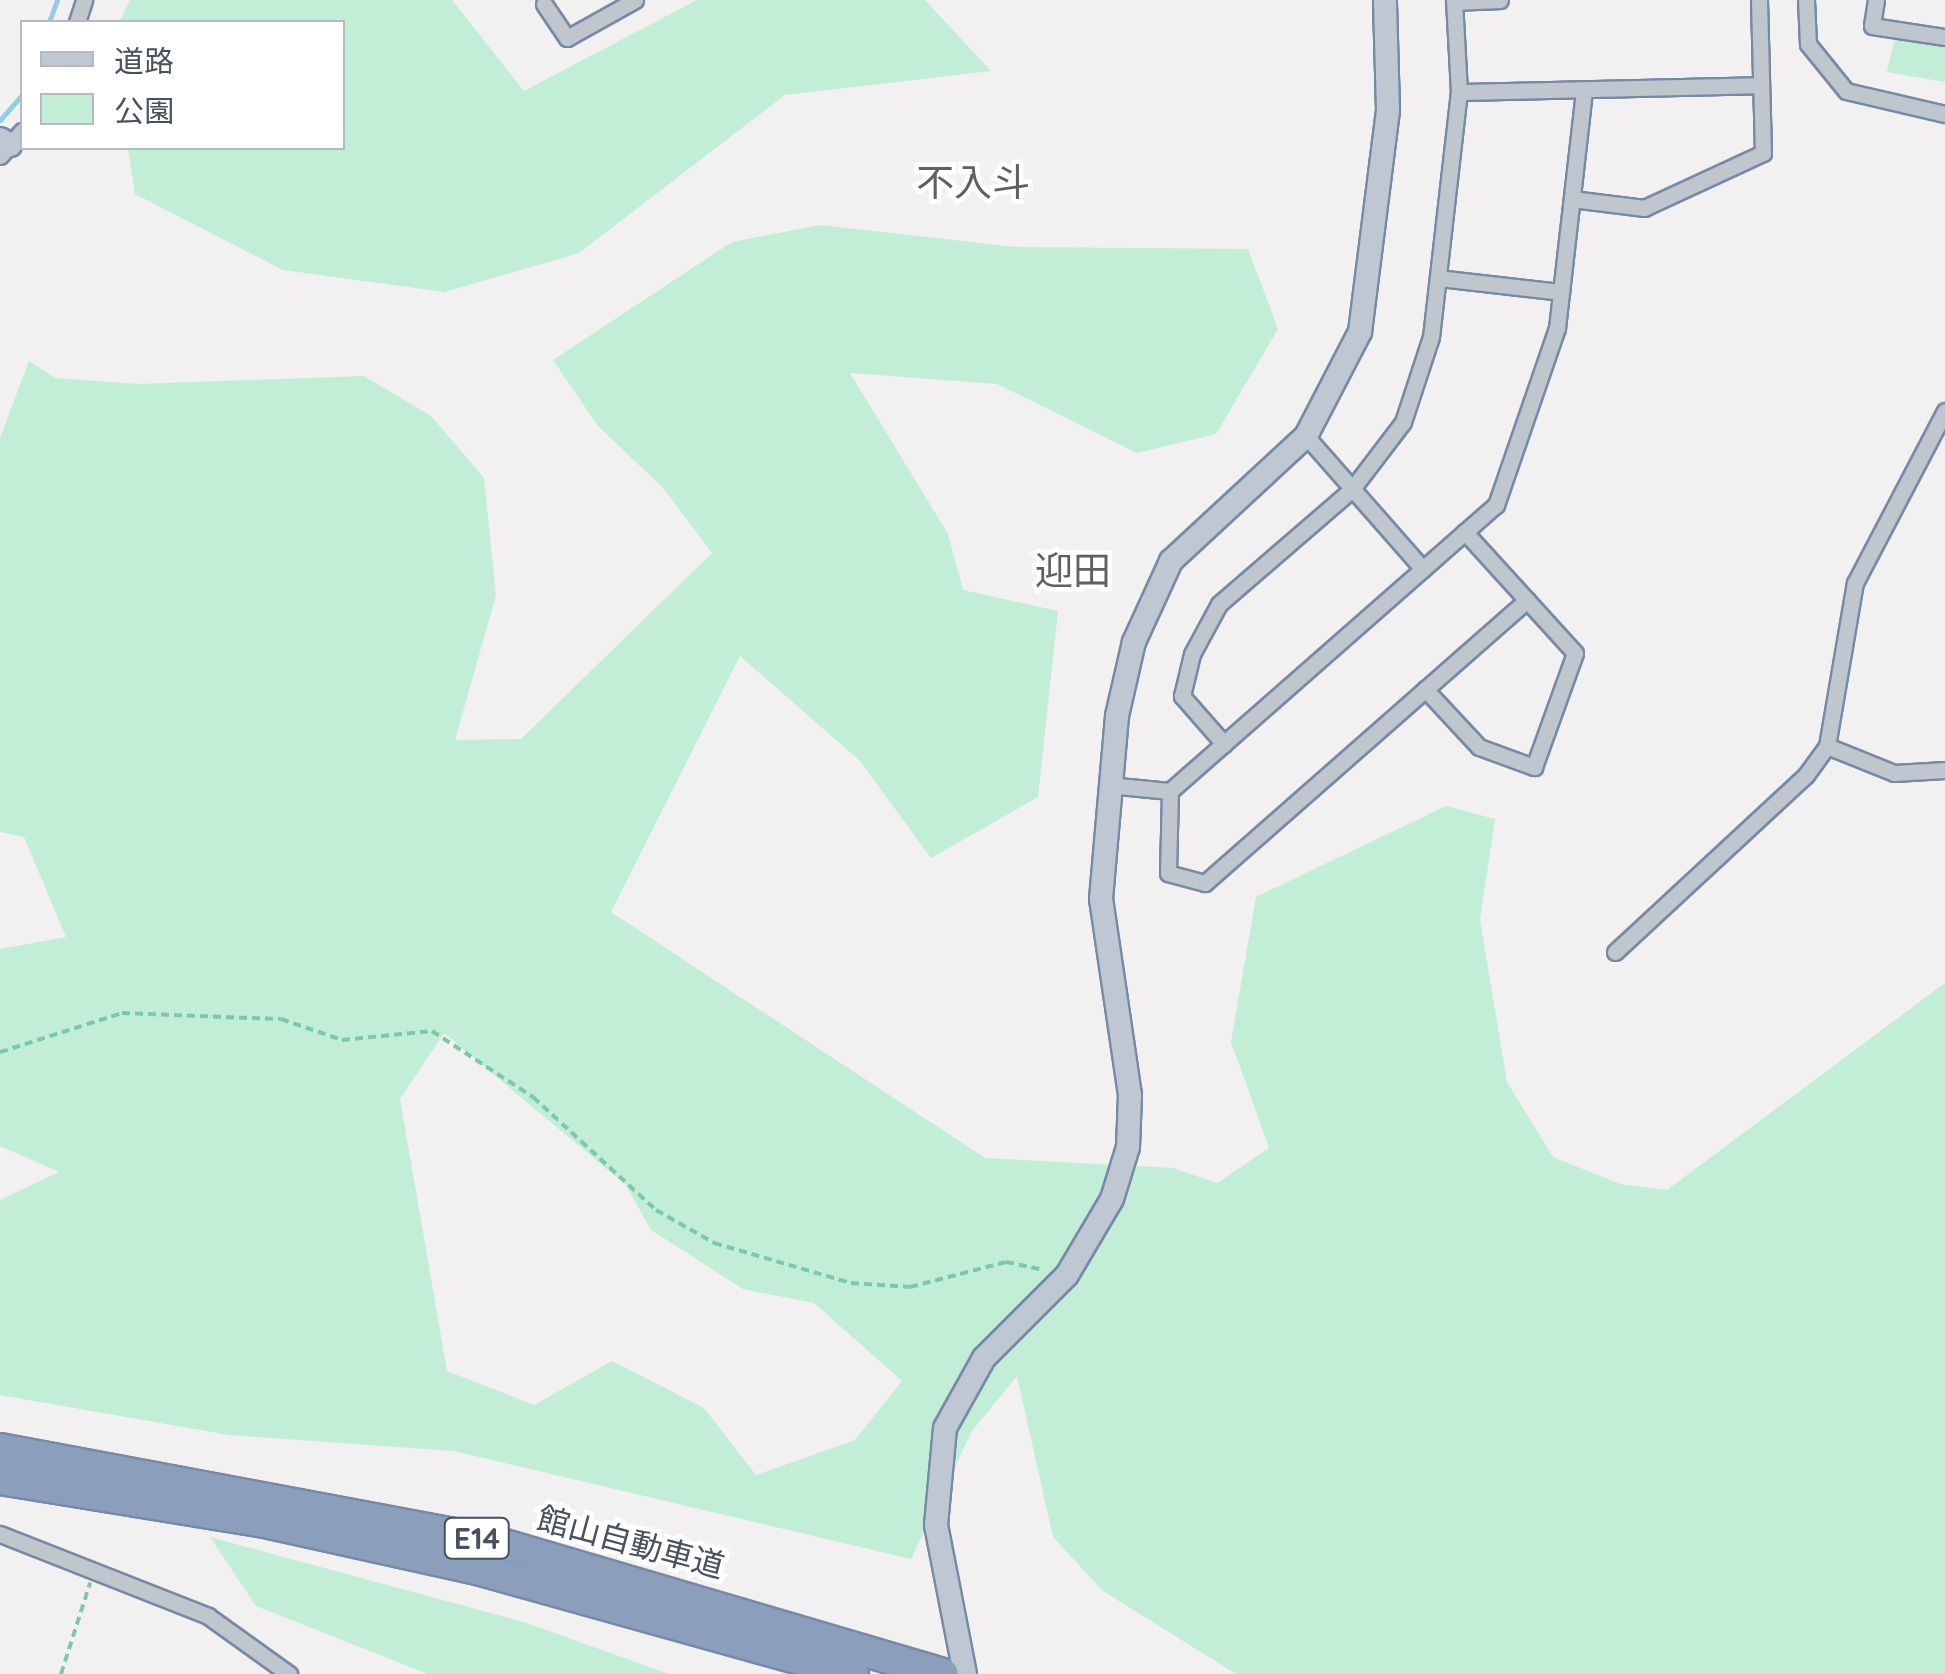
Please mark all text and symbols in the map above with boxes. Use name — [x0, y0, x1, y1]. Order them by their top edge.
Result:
legend — [20, 20, 345, 150]
text: 道路 — [114, 42, 174, 80]
text: 公園 — [114, 92, 174, 130]
district label: 不入斗 — [916, 160, 1030, 206]
district label: 迎田 — [1035, 548, 1111, 594]
street label: 館山自動車道 — [533, 1499, 729, 1585]
road number: E14 — [442, 1513, 512, 1563]

